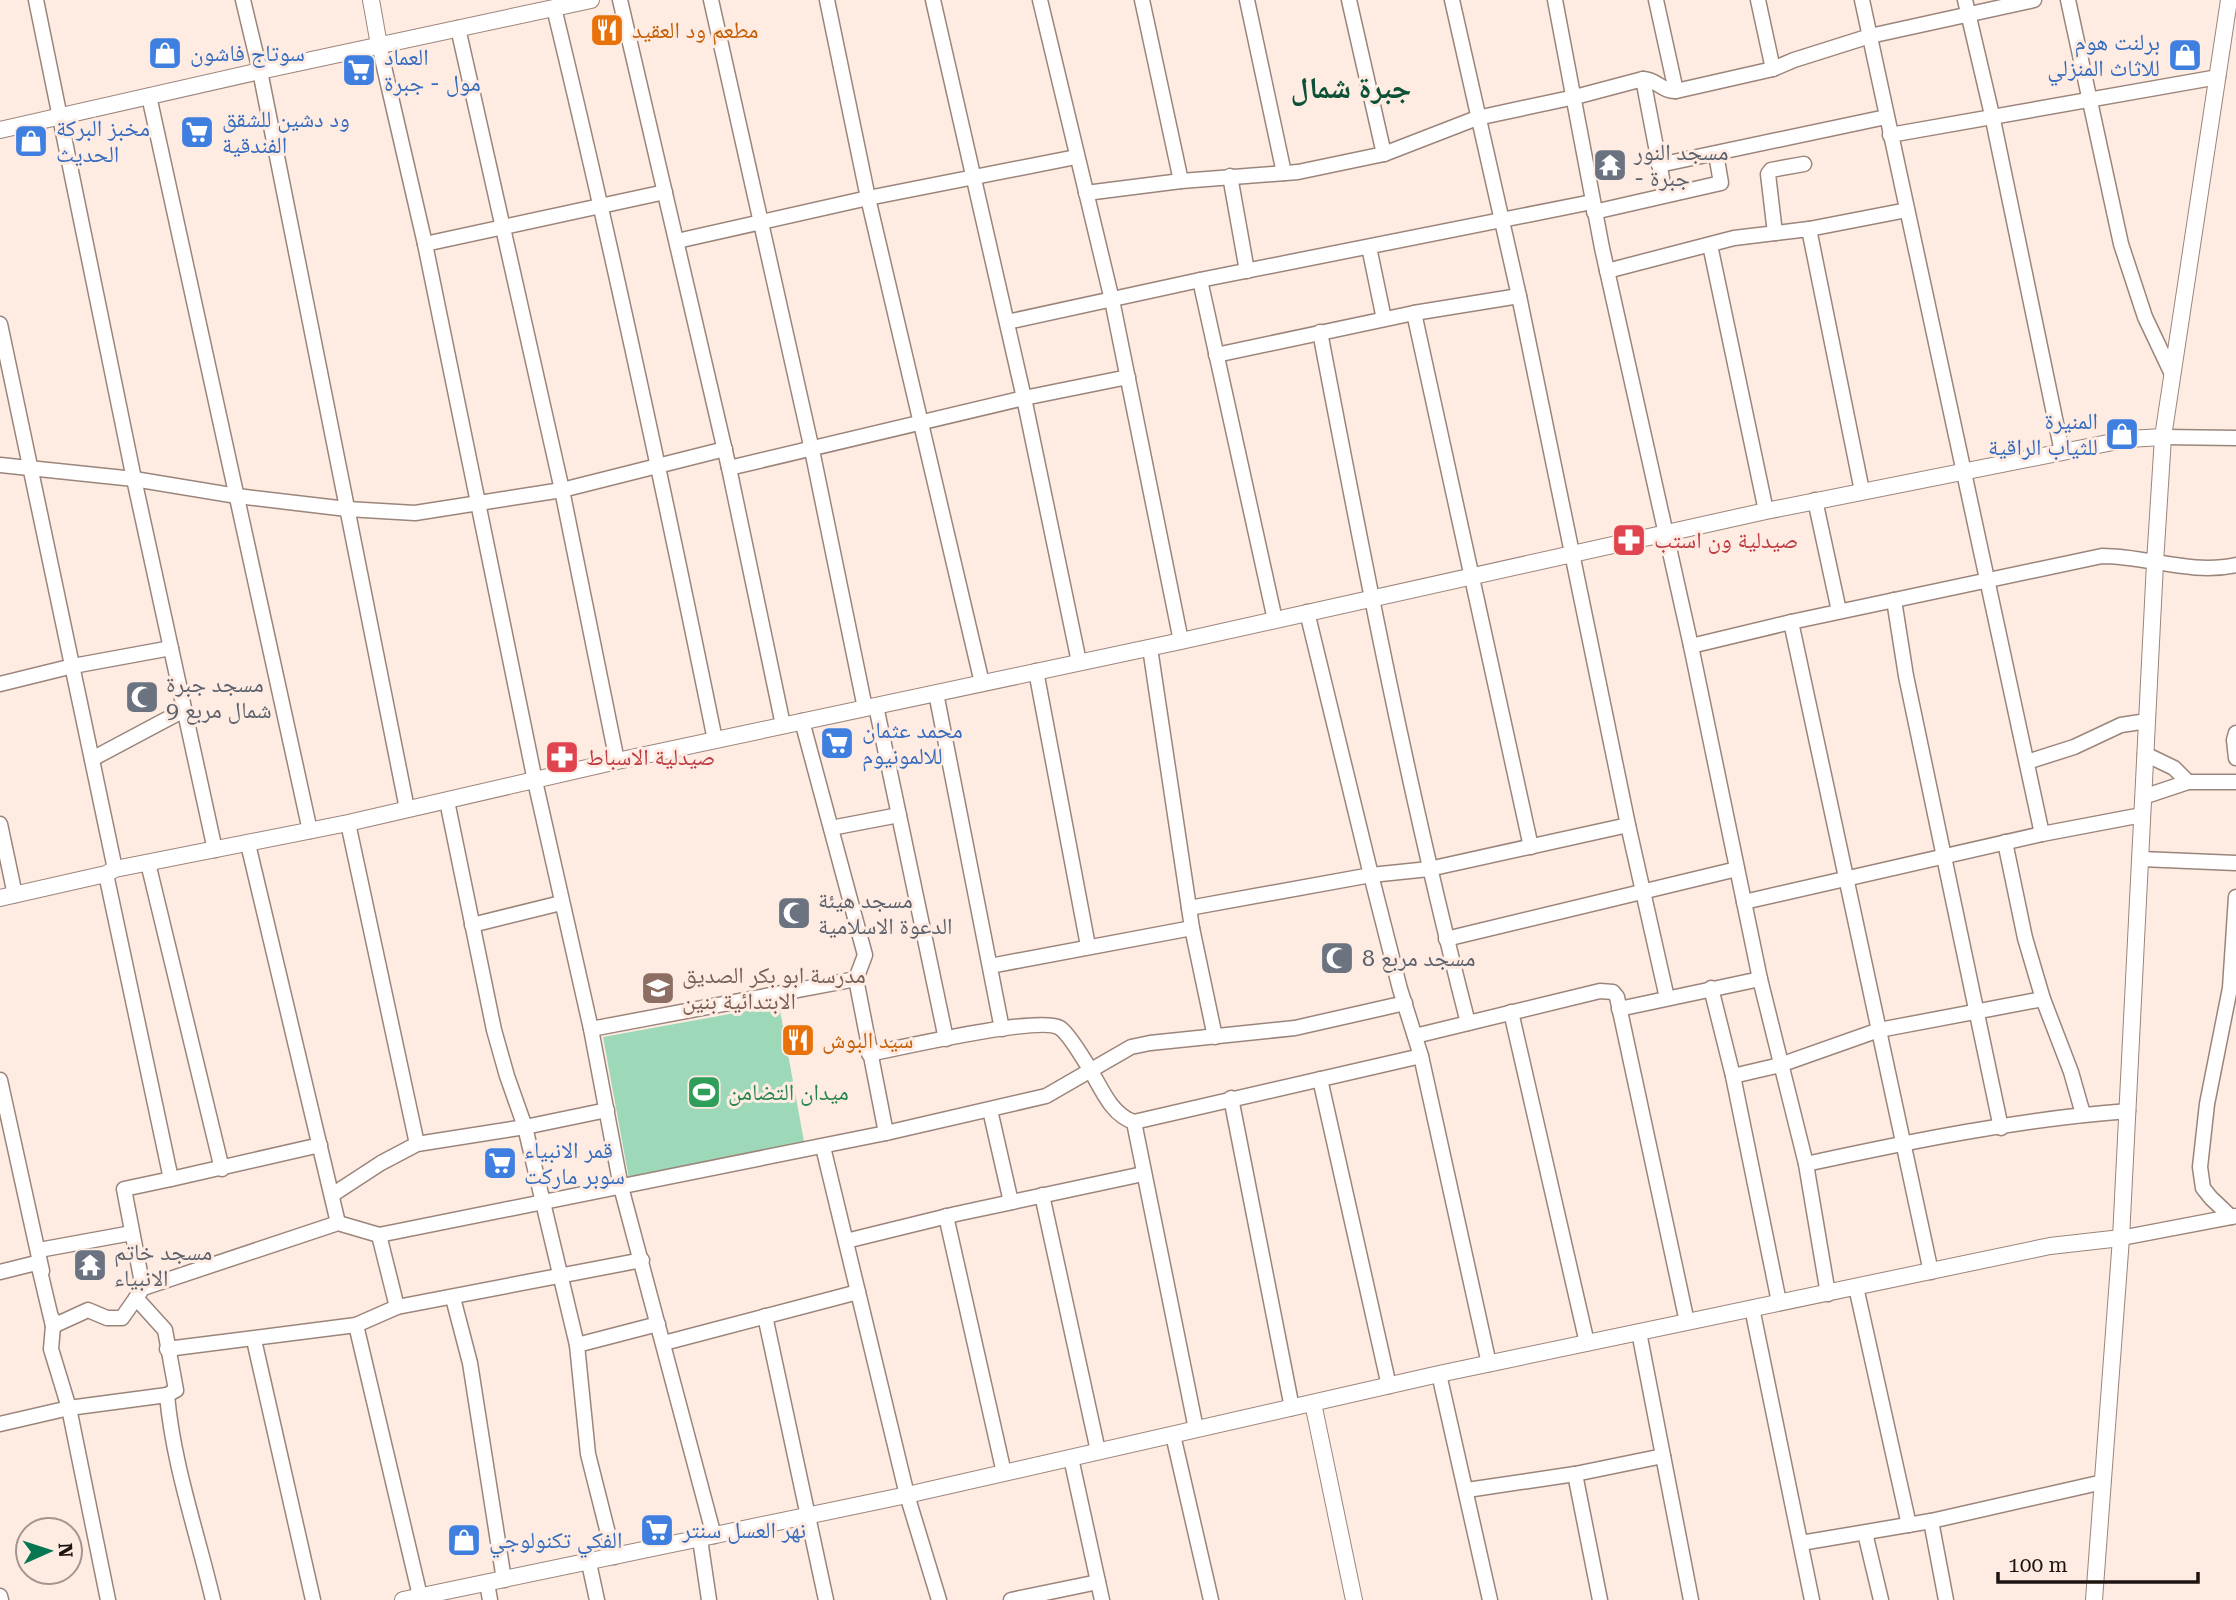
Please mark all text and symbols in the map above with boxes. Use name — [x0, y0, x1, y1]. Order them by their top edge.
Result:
restaurant icon: مطعم ود العقيد — [588, 11, 626, 49]
place label: مطعم ود العقيد — [632, 17, 759, 46]
place label: برلنت هوم للاثاث المنزلي — [2047, 29, 2160, 87]
shop icon: سوتاج فاشون — [146, 34, 184, 72]
shop icon: برلنت هوم للاثاث المنزلي — [2166, 36, 2204, 74]
place label: سوتاج فاشون — [190, 40, 305, 68]
place label: العماد مول - جبرة — [384, 44, 481, 97]
supermarket icon: العماد مول - جبرة — [340, 51, 378, 89]
district label: جبرة شمال — [1291, 70, 1411, 106]
place label: ود دشين للشقق الفندقية — [222, 106, 350, 159]
supermarket icon: ود دشين للشقق الفندقية — [178, 113, 216, 151]
place label: مخبز البركة الحديث — [56, 115, 150, 168]
shop icon: مخبز البركة الحديث — [12, 122, 50, 160]
place label: مسجد النور - جبرة — [1633, 139, 1728, 192]
temple icon: مسجد النور - جبرة — [1591, 146, 1629, 184]
place label: المنيرة للثياب الراقية — [1988, 408, 2098, 461]
shop icon: المنيرة للثياب الراقية — [2103, 415, 2141, 453]
pharmacy icon: صيدلية ون استب — [1610, 521, 1648, 559]
place label: صيدلية ون استب — [1654, 527, 1798, 554]
place label: مسجد جبرة شمال مربع 9 — [166, 671, 272, 725]
mosque icon: مسجد جبرة شمال مربع 9 — [123, 678, 161, 716]
place label: محمد عثمان للالمونيوم — [862, 717, 963, 772]
supermarket icon: محمد عثمان للالمونيوم — [818, 724, 856, 762]
pharmacy icon: صيدلية الاسباط — [543, 738, 581, 776]
place label: صيدلية الاسباط — [586, 744, 715, 771]
place label: مسجد هيئة الدعوة الاسلامية — [818, 887, 953, 940]
mosque icon: مسجد هيئة الدعوة الاسلامية — [775, 894, 813, 932]
mosque icon: مسجد مربع 8 — [1318, 939, 1356, 977]
place label: مسجد مربع 8 — [1362, 945, 1476, 973]
place label: مدرسة ابو بكر الصديق الابتدائية بنين — [682, 962, 866, 1015]
school or university icon: مدرسة ابو بكر الصديق الابتدائية بنين — [639, 969, 677, 1007]
restaurant icon: سيد البوش — [779, 1021, 817, 1059]
place label: سيد البوش — [822, 1027, 913, 1054]
sports icon: ميدان التضامن — [685, 1073, 723, 1111]
place label: ميدان التضامن — [728, 1079, 849, 1106]
place label: قمر الانبياء سوبر ماركت — [524, 1137, 625, 1190]
supermarket icon: قمر الانبياء سوبر ماركت — [481, 1144, 519, 1182]
place label: مسجد خاتم الانبياء — [114, 1239, 212, 1292]
temple icon: مسجد خاتم الانبياء — [71, 1246, 109, 1284]
supermarket icon: نهر العسل سنتر — [638, 1511, 676, 1549]
north arrow — [14, 1516, 84, 1586]
place label: نهر العسل سنتر — [681, 1517, 806, 1544]
shop icon: الفكي تكنولوجي — [445, 1521, 483, 1559]
place label: الفكي تكنولوجي — [489, 1527, 622, 1559]
scale bar — [1998, 1540, 2198, 1584]
text: N — [54, 1542, 77, 1558]
text: 100 m — [2008, 1553, 2068, 1577]

